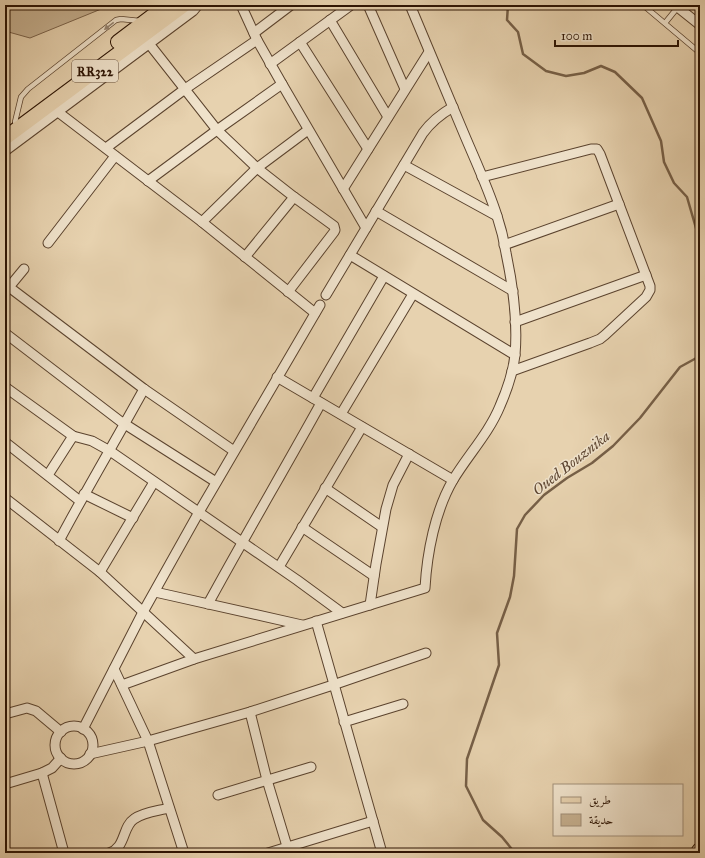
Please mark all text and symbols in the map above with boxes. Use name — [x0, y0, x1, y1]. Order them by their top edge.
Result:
one-way arrow — [103, 22, 114, 30]
scale bar — [555, 22, 678, 48]
text: 100 m — [561, 29, 592, 43]
road number: RR322 — [72, 60, 118, 82]
water label: Oued Bouznika — [529, 427, 613, 499]
legend — [553, 784, 683, 836]
text: طريق — [589, 793, 611, 808]
text: حديقة — [589, 813, 613, 828]

